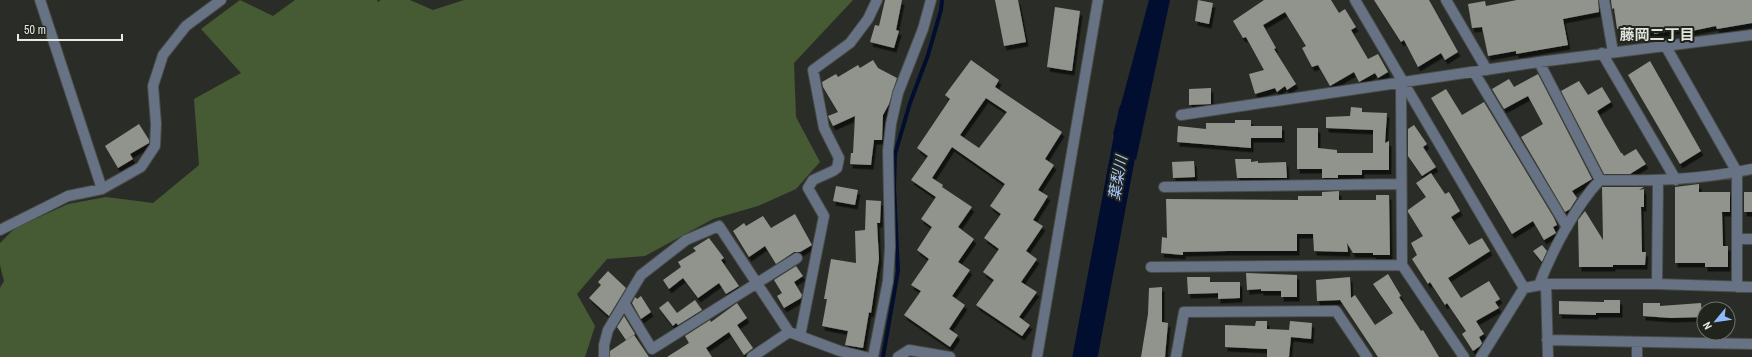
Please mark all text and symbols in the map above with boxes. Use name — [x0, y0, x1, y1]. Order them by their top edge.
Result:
scale bar — [18, 16, 122, 42]
text: 50 m — [24, 22, 46, 38]
district label: 藤岡二丁目 — [1619, 24, 1695, 45]
water label: 葉梨川 — [1103, 152, 1132, 202]
north arrow — [1696, 301, 1736, 341]
text: N — [1700, 320, 1715, 332]

